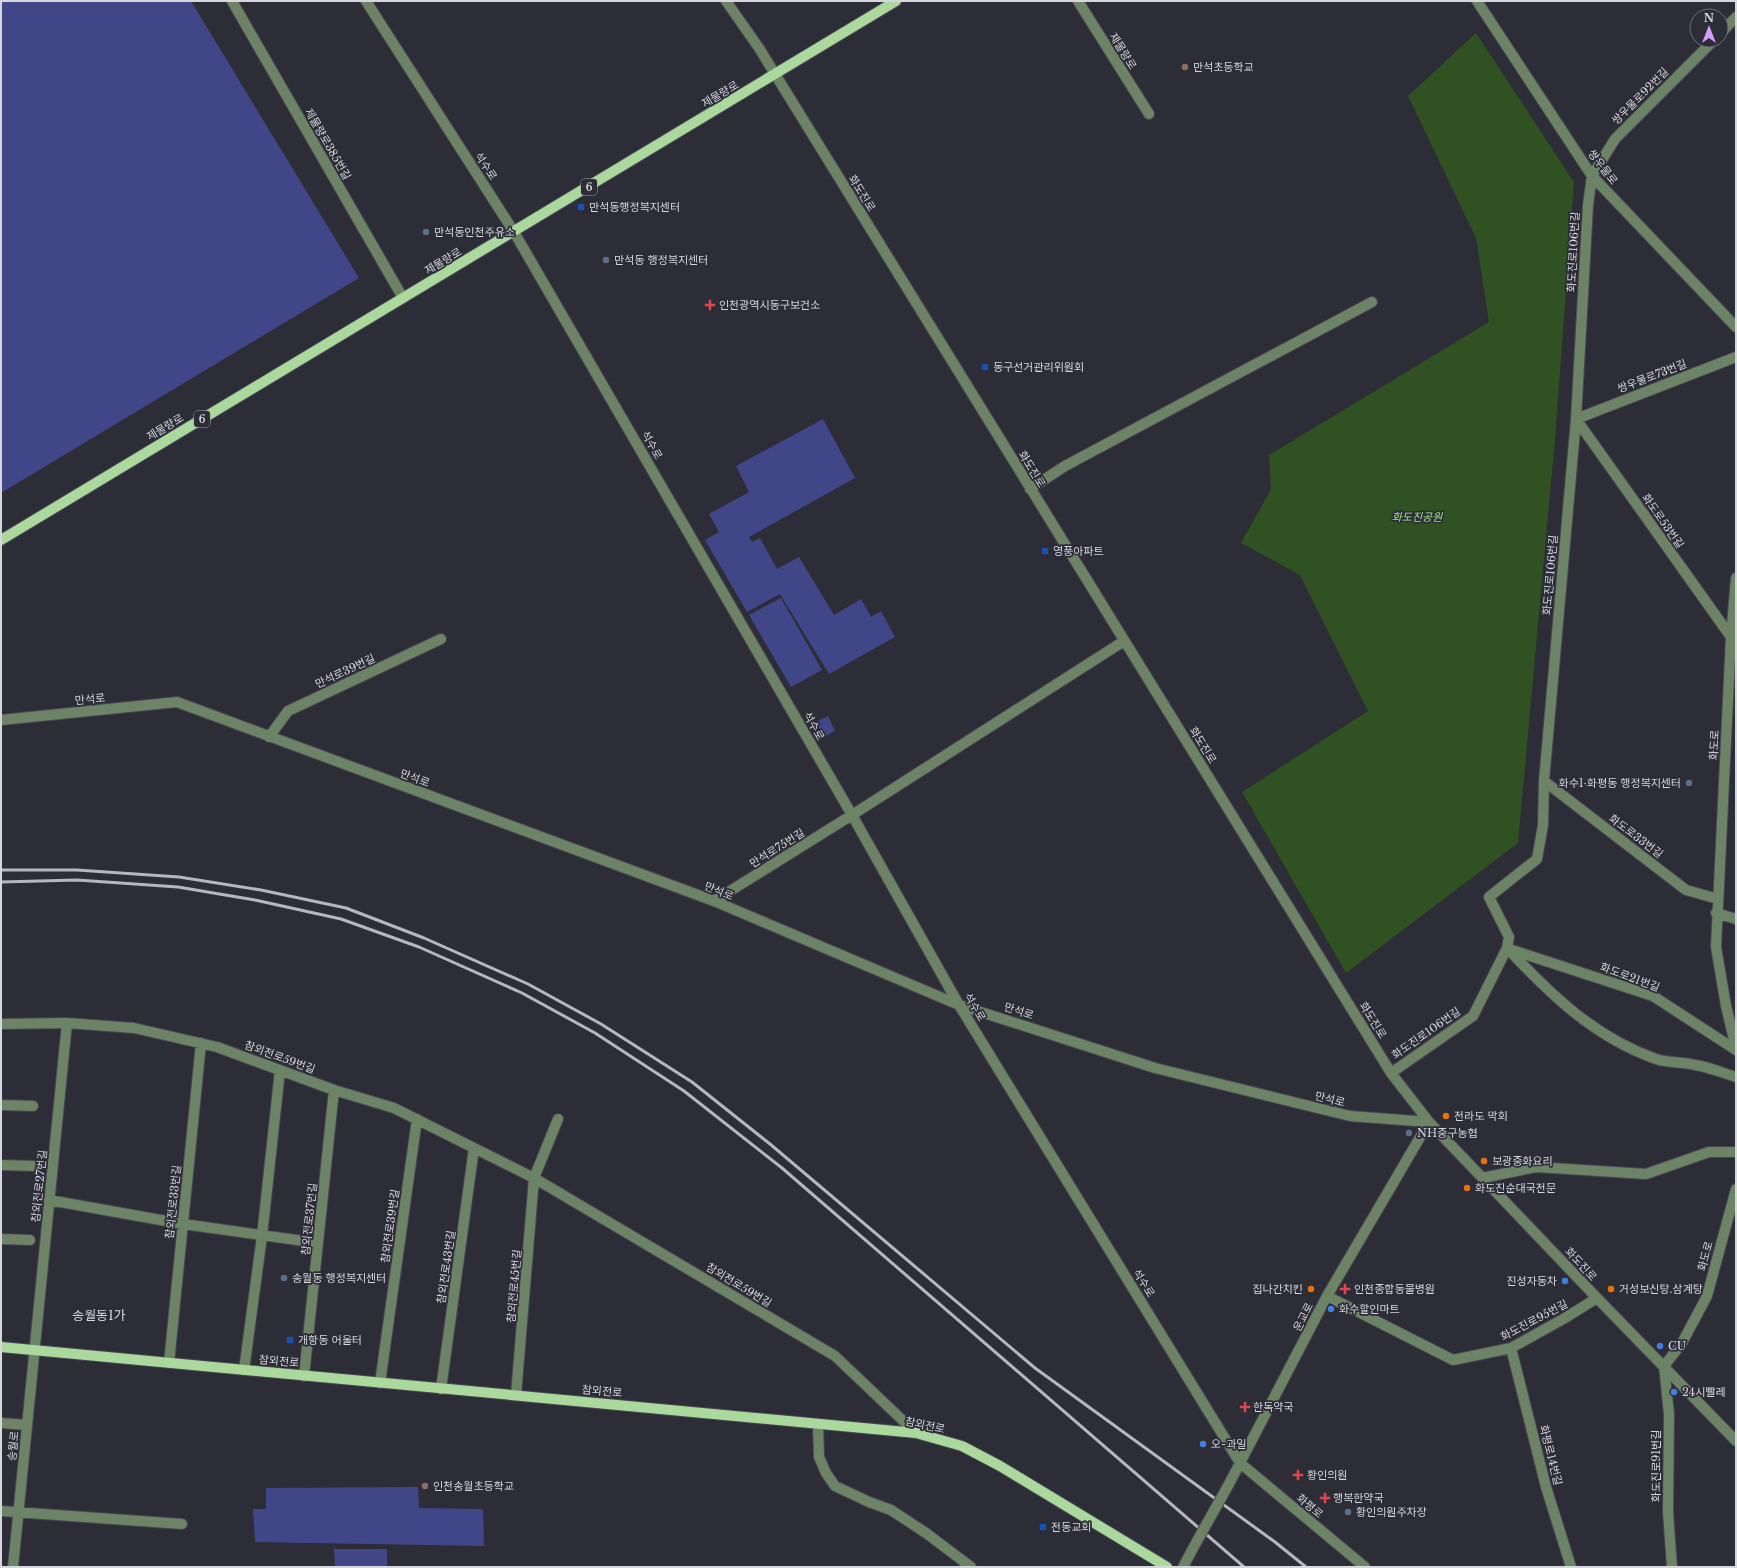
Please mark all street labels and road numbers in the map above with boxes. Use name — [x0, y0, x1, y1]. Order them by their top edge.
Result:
street label: 제물량로 — [1106, 30, 1140, 72]
street label: 쌍우물로92번길 — [1609, 65, 1671, 127]
street label: 제물량로 — [699, 78, 741, 110]
street label: 제물량로385번길 — [302, 106, 354, 182]
street label: 쌍우물로 — [1585, 147, 1621, 187]
street label: 석수로 — [472, 149, 500, 183]
street label: 화도진로 — [845, 172, 879, 214]
road number: 6 — [581, 179, 597, 195]
street label: 화도진로106번길 — [1564, 211, 1582, 293]
street label: 제물량로 — [422, 245, 464, 277]
street label: 쌍우물로73번길 — [1615, 356, 1689, 396]
street label: 제물량로 — [144, 411, 186, 443]
road number: 6 — [194, 411, 210, 427]
street label: 석수로 — [638, 428, 666, 462]
street label: 화도진로 — [1015, 448, 1049, 490]
street label: 화도로53번길 — [1639, 491, 1687, 551]
street label: 화도진로106번길 — [1540, 534, 1560, 616]
street label: 만석로39번길 — [313, 651, 377, 691]
street label: 만석로 — [74, 690, 106, 708]
street label: 석수로 — [800, 709, 828, 743]
street label: 화도진로 — [1186, 724, 1220, 766]
street label: 화도로 — [1706, 729, 1722, 761]
street label: 만석로 — [398, 766, 432, 790]
street label: 화도로33번길 — [1606, 811, 1666, 861]
street label: 만석로75번길 — [747, 826, 807, 870]
street label: 만석로 — [702, 879, 736, 903]
street label: 화도로21번길 — [1598, 960, 1662, 994]
street label: 석수로 — [961, 990, 989, 1024]
street label: 화도진로 — [1356, 999, 1390, 1041]
street label: 만석로 — [1002, 1000, 1036, 1022]
street label: 화도진로106번길 — [1389, 1004, 1463, 1062]
street label: 참외전로59번길 — [243, 1038, 317, 1076]
street label: 만석로 — [1314, 1089, 1346, 1109]
street label: 참외전로27번길 — [28, 1149, 50, 1223]
street label: 참외전로33번길 — [162, 1164, 184, 1240]
street label: 참외전로37번길 — [298, 1182, 320, 1256]
street label: 참외전로39번길 — [378, 1188, 402, 1264]
street label: 참외전로43번길 — [434, 1229, 458, 1305]
street label: 화도로 — [1694, 1240, 1716, 1272]
street label: 화도진로 — [1562, 1244, 1600, 1284]
street label: 참외전로45번길 — [504, 1249, 524, 1323]
street label: 참외전로59번길 — [704, 1260, 774, 1310]
street label: 석수로 — [1130, 1266, 1158, 1300]
street label: 화도진로95번길 — [1498, 1296, 1570, 1344]
street label: 운교로 — [1290, 1300, 1316, 1334]
street label: 참외전로 — [258, 1352, 300, 1370]
street label: 참외전로 — [581, 1382, 623, 1400]
street label: 참외전로 — [904, 1414, 946, 1436]
street label: 화평로14번길 — [1537, 1423, 1565, 1487]
street label: 송월로 — [4, 1430, 22, 1462]
street label: 화도진로91번길 — [1649, 1430, 1663, 1502]
street label: 화평로 — [1294, 1491, 1326, 1521]

